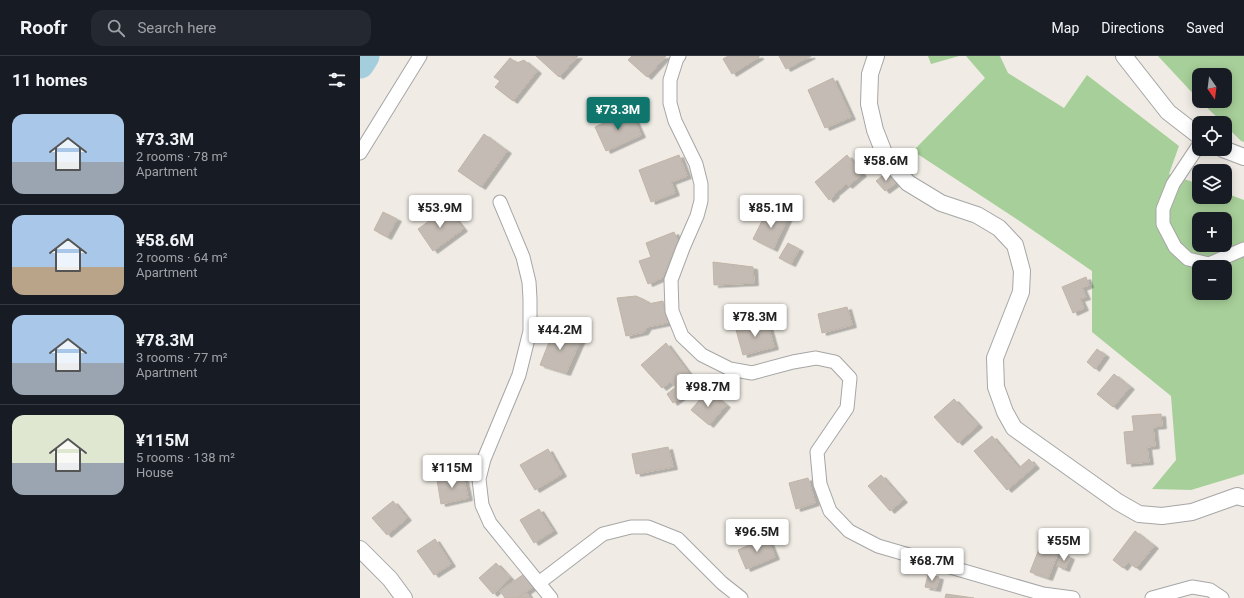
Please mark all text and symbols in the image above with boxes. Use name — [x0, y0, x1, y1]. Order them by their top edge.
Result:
search box — [91, 10, 371, 46]
text: Roofr — [20, 16, 67, 39]
icon: search — [105, 17, 127, 39]
text: Search here — [137, 19, 216, 37]
text: Map — [1052, 20, 1079, 36]
text: Directions — [1101, 20, 1164, 36]
text: Saved — [1186, 20, 1224, 36]
north arrow — [1192, 68, 1232, 108]
map controls — [1192, 68, 1232, 300]
icon: filters — [326, 69, 348, 91]
text: 11 homes — [12, 70, 88, 90]
pin: ¥73.3M — [585, 97, 651, 131]
text: ¥73.3M — [596, 102, 640, 117]
button: locate — [1192, 116, 1232, 156]
text: ¥73.3M — [136, 129, 194, 149]
icon: home — [44, 130, 92, 178]
pin: ¥58.6M — [853, 148, 919, 182]
text: 2 rooms · 78 m² — [136, 149, 228, 164]
text: ¥58.6M — [864, 153, 908, 168]
text: Apartment — [136, 164, 198, 179]
button: layers — [1192, 164, 1232, 204]
pin: ¥53.9M — [407, 195, 473, 229]
pin: ¥85.1M — [738, 195, 804, 229]
text: ¥53.9M — [418, 200, 462, 215]
text: ¥85.1M — [749, 200, 793, 215]
button: + — [1192, 212, 1232, 252]
text: ¥58.6M — [136, 230, 194, 250]
icon: home — [44, 231, 92, 279]
text: 2 rooms · 64 m² — [136, 250, 228, 265]
button: − — [1192, 260, 1232, 300]
text: Apartment — [136, 265, 198, 280]
pin: ¥78.3M — [722, 304, 788, 338]
text: ¥78.3M — [733, 309, 777, 324]
pin: ¥44.2M — [527, 317, 593, 351]
text: ¥44.2M — [538, 322, 582, 337]
text: ¥78.3M — [136, 330, 194, 350]
icon: home — [44, 331, 92, 379]
text: 3 rooms · 77 m² — [136, 350, 228, 365]
text: Apartment — [136, 365, 198, 380]
pin: ¥98.7M — [675, 374, 741, 408]
text: ¥98.7M — [686, 379, 730, 394]
text: ¥115M — [136, 430, 189, 450]
icon: home — [44, 431, 92, 479]
text: 5 rooms · 138 m² — [136, 450, 235, 465]
pin: ¥115M — [424, 455, 480, 489]
text: ¥115M — [432, 460, 472, 475]
text: House — [136, 465, 173, 480]
pin: ¥96.5M — [724, 519, 790, 553]
text: ¥96.5M — [735, 524, 779, 539]
pin: ¥55M — [1040, 528, 1088, 562]
text: ¥55M — [1047, 533, 1081, 548]
pin: ¥68.7M — [899, 548, 965, 582]
text: ¥68.7M — [910, 553, 954, 568]

